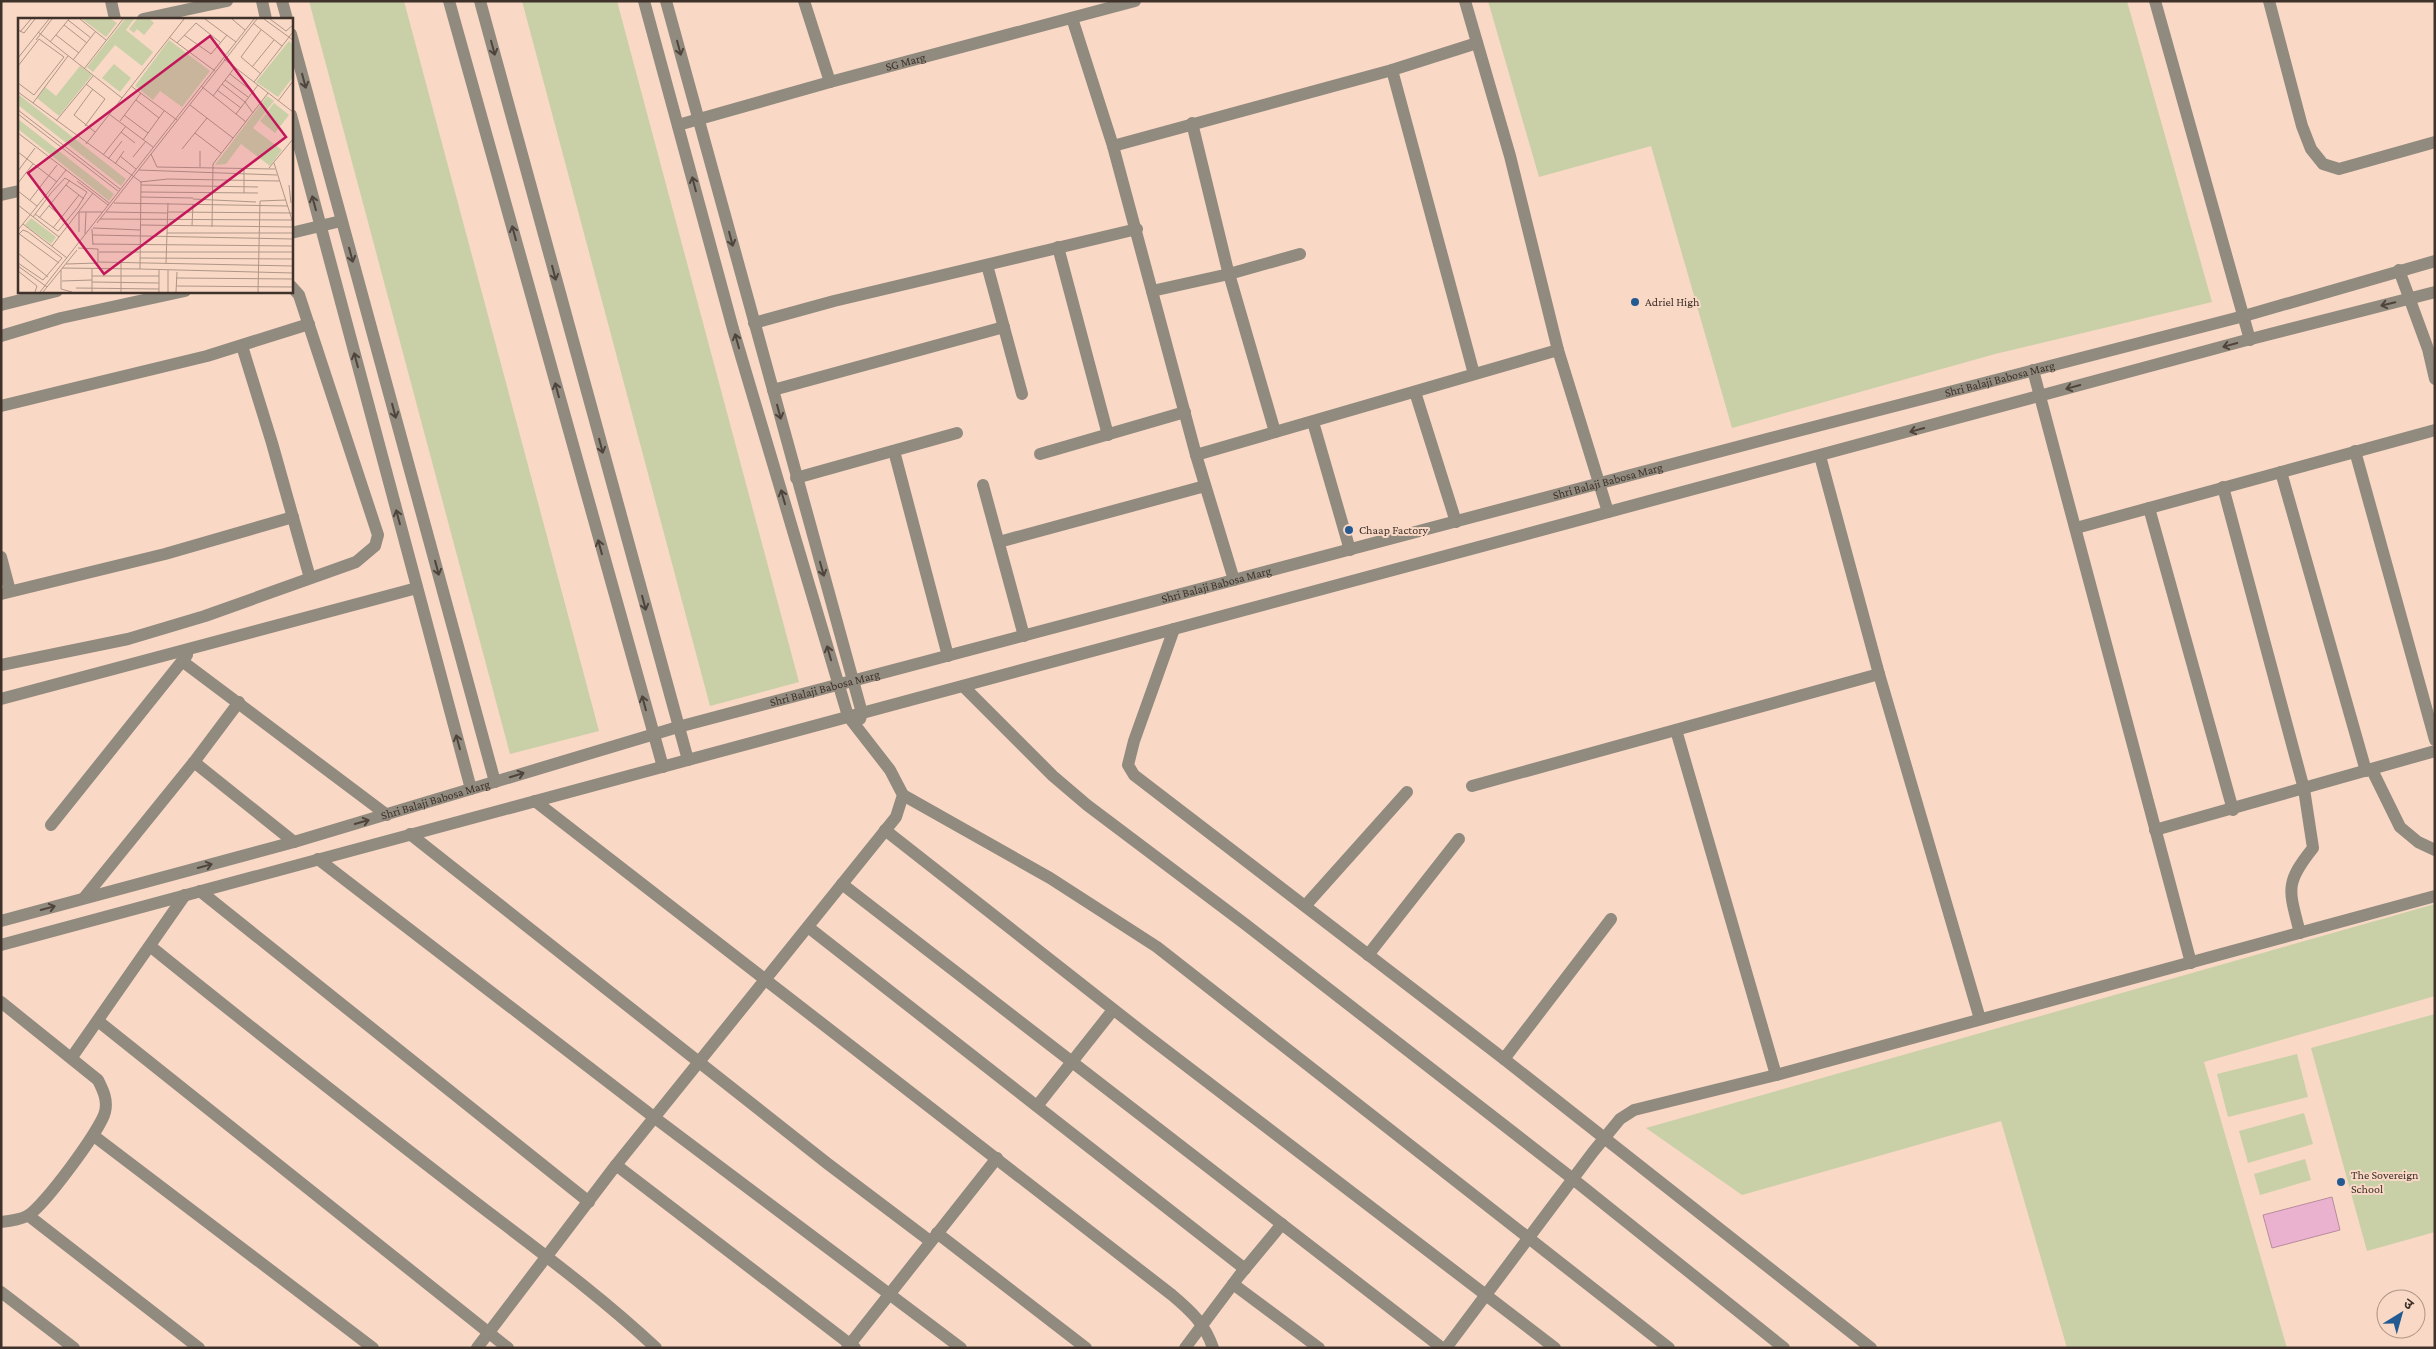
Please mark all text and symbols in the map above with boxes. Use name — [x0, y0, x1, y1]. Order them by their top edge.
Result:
inset map — [18, 18, 292, 292]
one-way arrow — [489, 40, 499, 56]
one-way arrow — [675, 40, 684, 56]
street label: SG Marg — [884, 50, 927, 74]
one-way arrow — [300, 72, 309, 88]
one-way arrow — [689, 177, 698, 193]
one-way arrow — [309, 196, 319, 212]
one-way arrow — [508, 226, 518, 242]
one-way arrow — [727, 230, 736, 246]
one-way arrow — [346, 246, 356, 262]
one-way arrow — [550, 264, 559, 280]
place label: Adriel High — [1645, 295, 1700, 309]
marker: Adriel High — [1629, 296, 1641, 308]
one-way arrow — [2380, 300, 2396, 309]
one-way arrow — [732, 334, 742, 350]
one-way arrow — [2223, 341, 2239, 350]
one-way arrow — [351, 353, 360, 369]
street label: Shri Balaji Babosa Marg — [1943, 358, 2056, 400]
one-way arrow — [552, 382, 561, 398]
one-way arrow — [2066, 383, 2082, 392]
one-way arrow — [390, 403, 399, 419]
one-way arrow — [774, 404, 784, 420]
one-way arrow — [1909, 425, 1925, 435]
one-way arrow — [597, 438, 607, 454]
street label: Shri Balaji Babosa Marg — [1551, 460, 1664, 502]
one-way arrow — [778, 489, 788, 505]
one-way arrow — [393, 510, 402, 526]
place label: Chaap Factory — [1359, 523, 1428, 537]
marker: Chaap Factory — [1343, 524, 1355, 536]
one-way arrow — [595, 539, 605, 555]
one-way arrow — [433, 560, 442, 576]
one-way arrow — [818, 561, 827, 577]
street label: Shri Balaji Babosa Marg — [1160, 563, 1273, 606]
one-way arrow — [640, 595, 649, 611]
one-way arrow — [824, 645, 834, 661]
street label: Shri Balaji Babosa Marg — [768, 667, 881, 709]
one-way arrow — [638, 696, 648, 712]
one-way arrow — [453, 734, 463, 750]
one-way arrow — [509, 770, 525, 780]
street label: Shri Balaji Babosa Marg — [379, 777, 492, 823]
one-way arrow — [353, 816, 369, 826]
one-way arrow — [197, 860, 213, 870]
one-way arrow — [40, 903, 56, 912]
place label: The Sovereign School — [2351, 1168, 2419, 1196]
marker: The Sovereign School — [2335, 1176, 2347, 1188]
north arrow — [2376, 1289, 2426, 1339]
text: उ — [2401, 1295, 2418, 1313]

